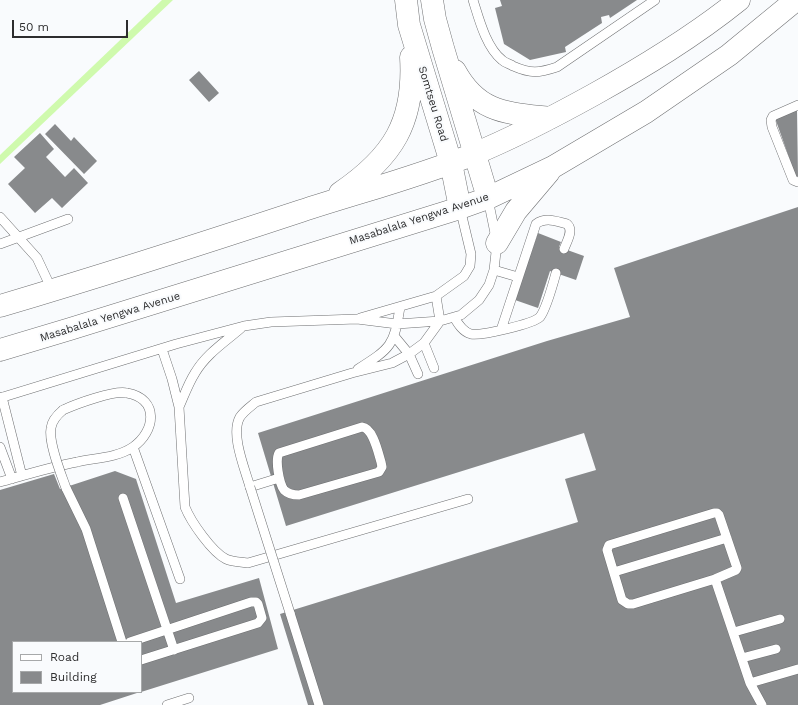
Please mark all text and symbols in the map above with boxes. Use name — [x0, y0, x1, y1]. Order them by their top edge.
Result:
scale bar — [14, 12, 130, 38]
text: 50 m — [19, 20, 49, 34]
street label: Somtseu Road — [415, 65, 451, 143]
street label: Masabalala Yengwa Avenue — [348, 190, 490, 248]
street label: Masabalala Yengwa Avenue — [38, 289, 182, 345]
legend — [12, 641, 142, 693]
text: Road — [50, 650, 79, 664]
text: Building — [50, 670, 97, 684]

